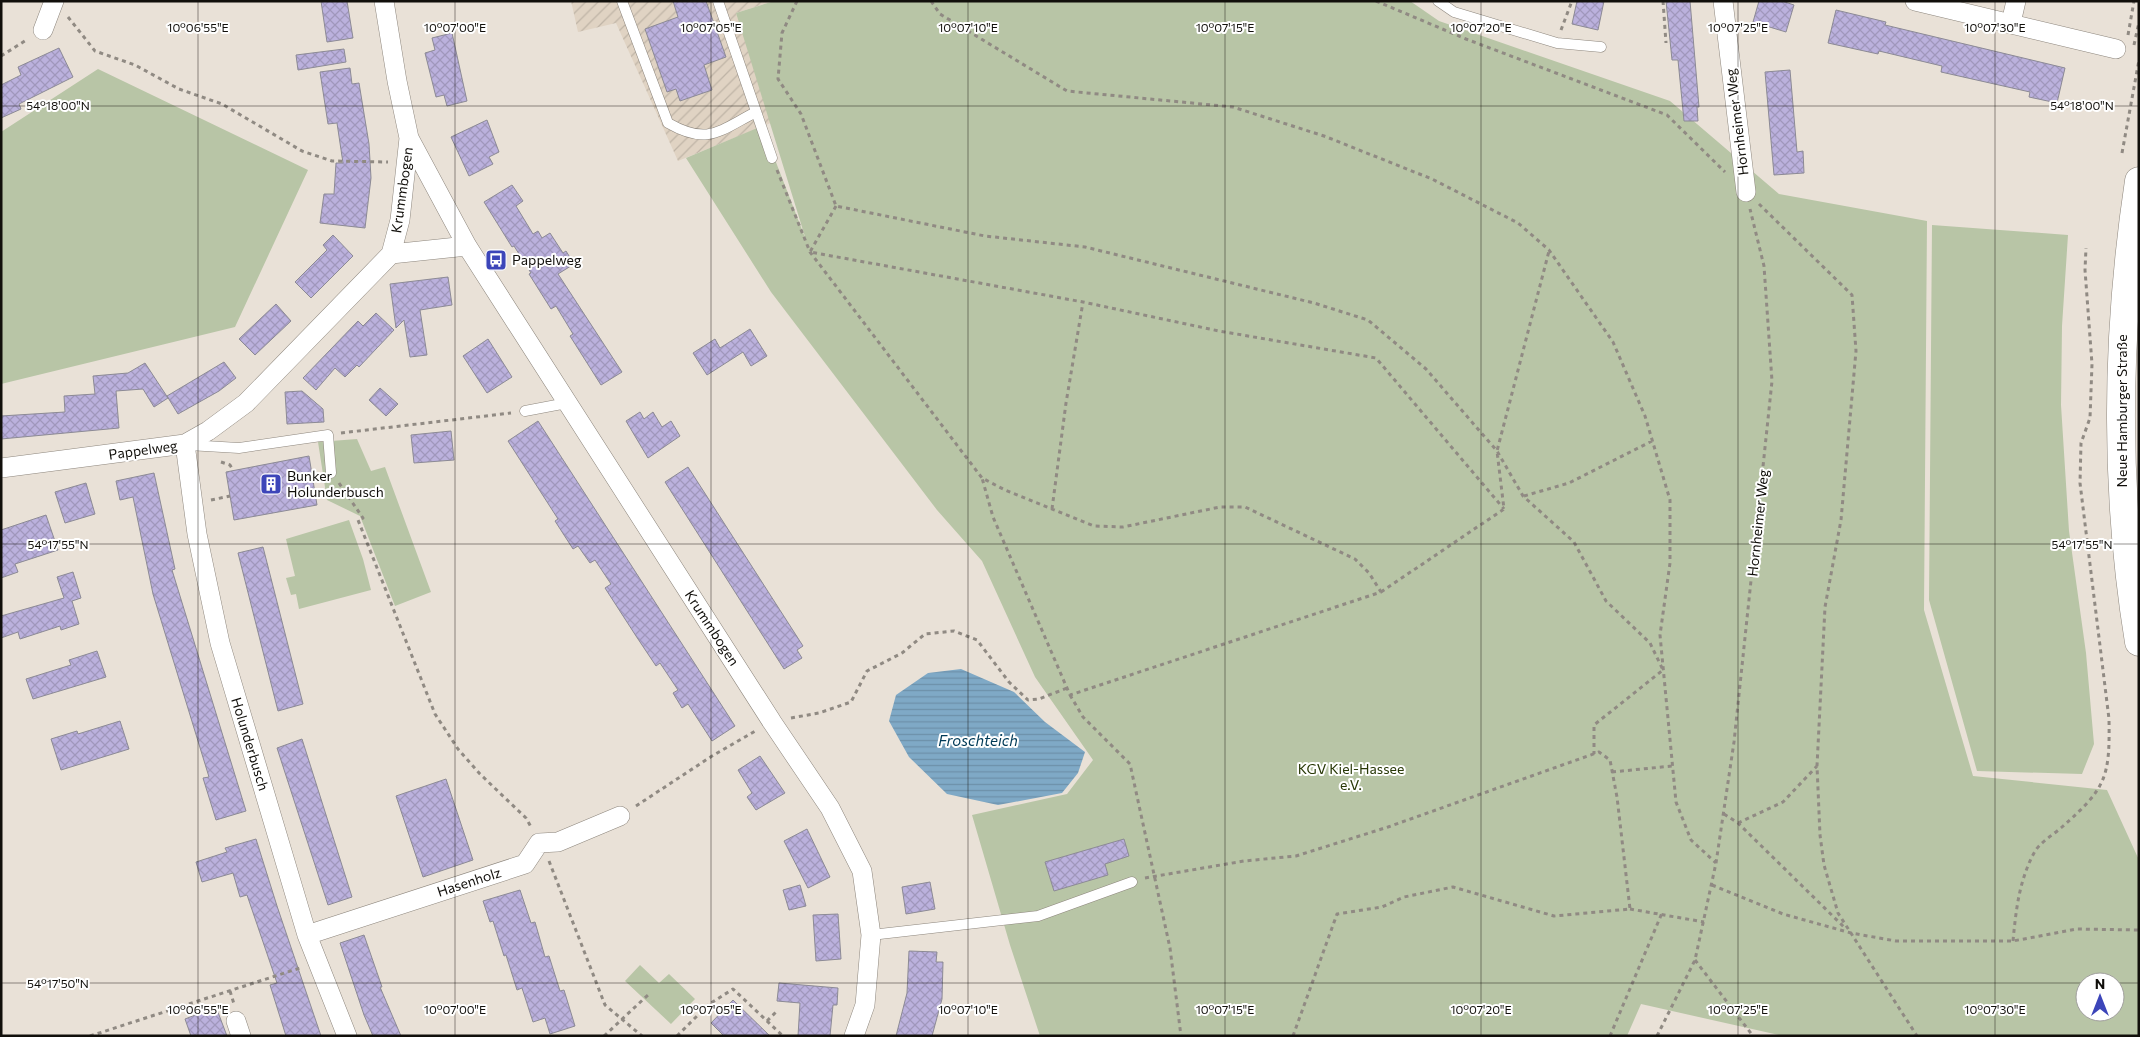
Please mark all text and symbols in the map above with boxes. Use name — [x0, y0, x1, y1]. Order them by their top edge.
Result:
text: 10°06'55"E — [167, 20, 229, 34]
text: 10°07'00"E — [424, 20, 486, 34]
text: 10°07'05"E — [680, 20, 742, 34]
text: 10°07'10"E — [938, 20, 998, 34]
text: 10°07'15"E — [1196, 20, 1254, 34]
text: 10°07'20"E — [1450, 20, 1512, 34]
text: 10°07'25"E — [1708, 20, 1768, 34]
text: 10°07'30"E — [1964, 20, 2026, 34]
street label: Hornheimer Weg — [1721, 67, 1751, 177]
text: 54°18'00"N — [26, 98, 90, 112]
text: 54°18'00"N — [2050, 98, 2114, 112]
street label: Krummbogen — [387, 146, 416, 234]
bus stop icon: Pappelweg — [484, 248, 508, 272]
place label: Pappelweg — [512, 251, 582, 268]
street label: Neue Hamburger Straße — [2113, 334, 2130, 488]
street label: Pappelweg — [107, 436, 179, 463]
place label: Bunker Holunderbusch — [287, 467, 384, 500]
street label: Hornheimer Weg — [1743, 468, 1772, 577]
building icon: Bunker Holunderbusch — [259, 472, 283, 496]
text: 54°17'55"N — [28, 537, 88, 551]
text: 54°17'55"N — [2052, 537, 2112, 551]
street label: Krummbogen — [682, 587, 743, 669]
street label: Holunderbusch — [228, 695, 273, 793]
water label: Froschteich — [938, 731, 1018, 749]
park label: KGV Kiel-Hassee e.V. — [1298, 760, 1404, 793]
street label: Hasenholz — [435, 863, 503, 900]
north arrow — [2075, 972, 2125, 1022]
text: N — [2095, 975, 2105, 992]
text: 54°17'50"N — [27, 976, 89, 990]
text: 10°06'55"E — [167, 1002, 229, 1016]
text: 10°07'00"E — [424, 1002, 486, 1016]
text: 10°07'05"E — [680, 1002, 742, 1016]
text: 10°07'10"E — [938, 1002, 998, 1016]
text: 10°07'15"E — [1196, 1002, 1254, 1016]
text: 10°07'20"E — [1450, 1002, 1512, 1016]
text: 10°07'25"E — [1708, 1002, 1768, 1016]
text: 10°07'30"E — [1964, 1002, 2026, 1016]

